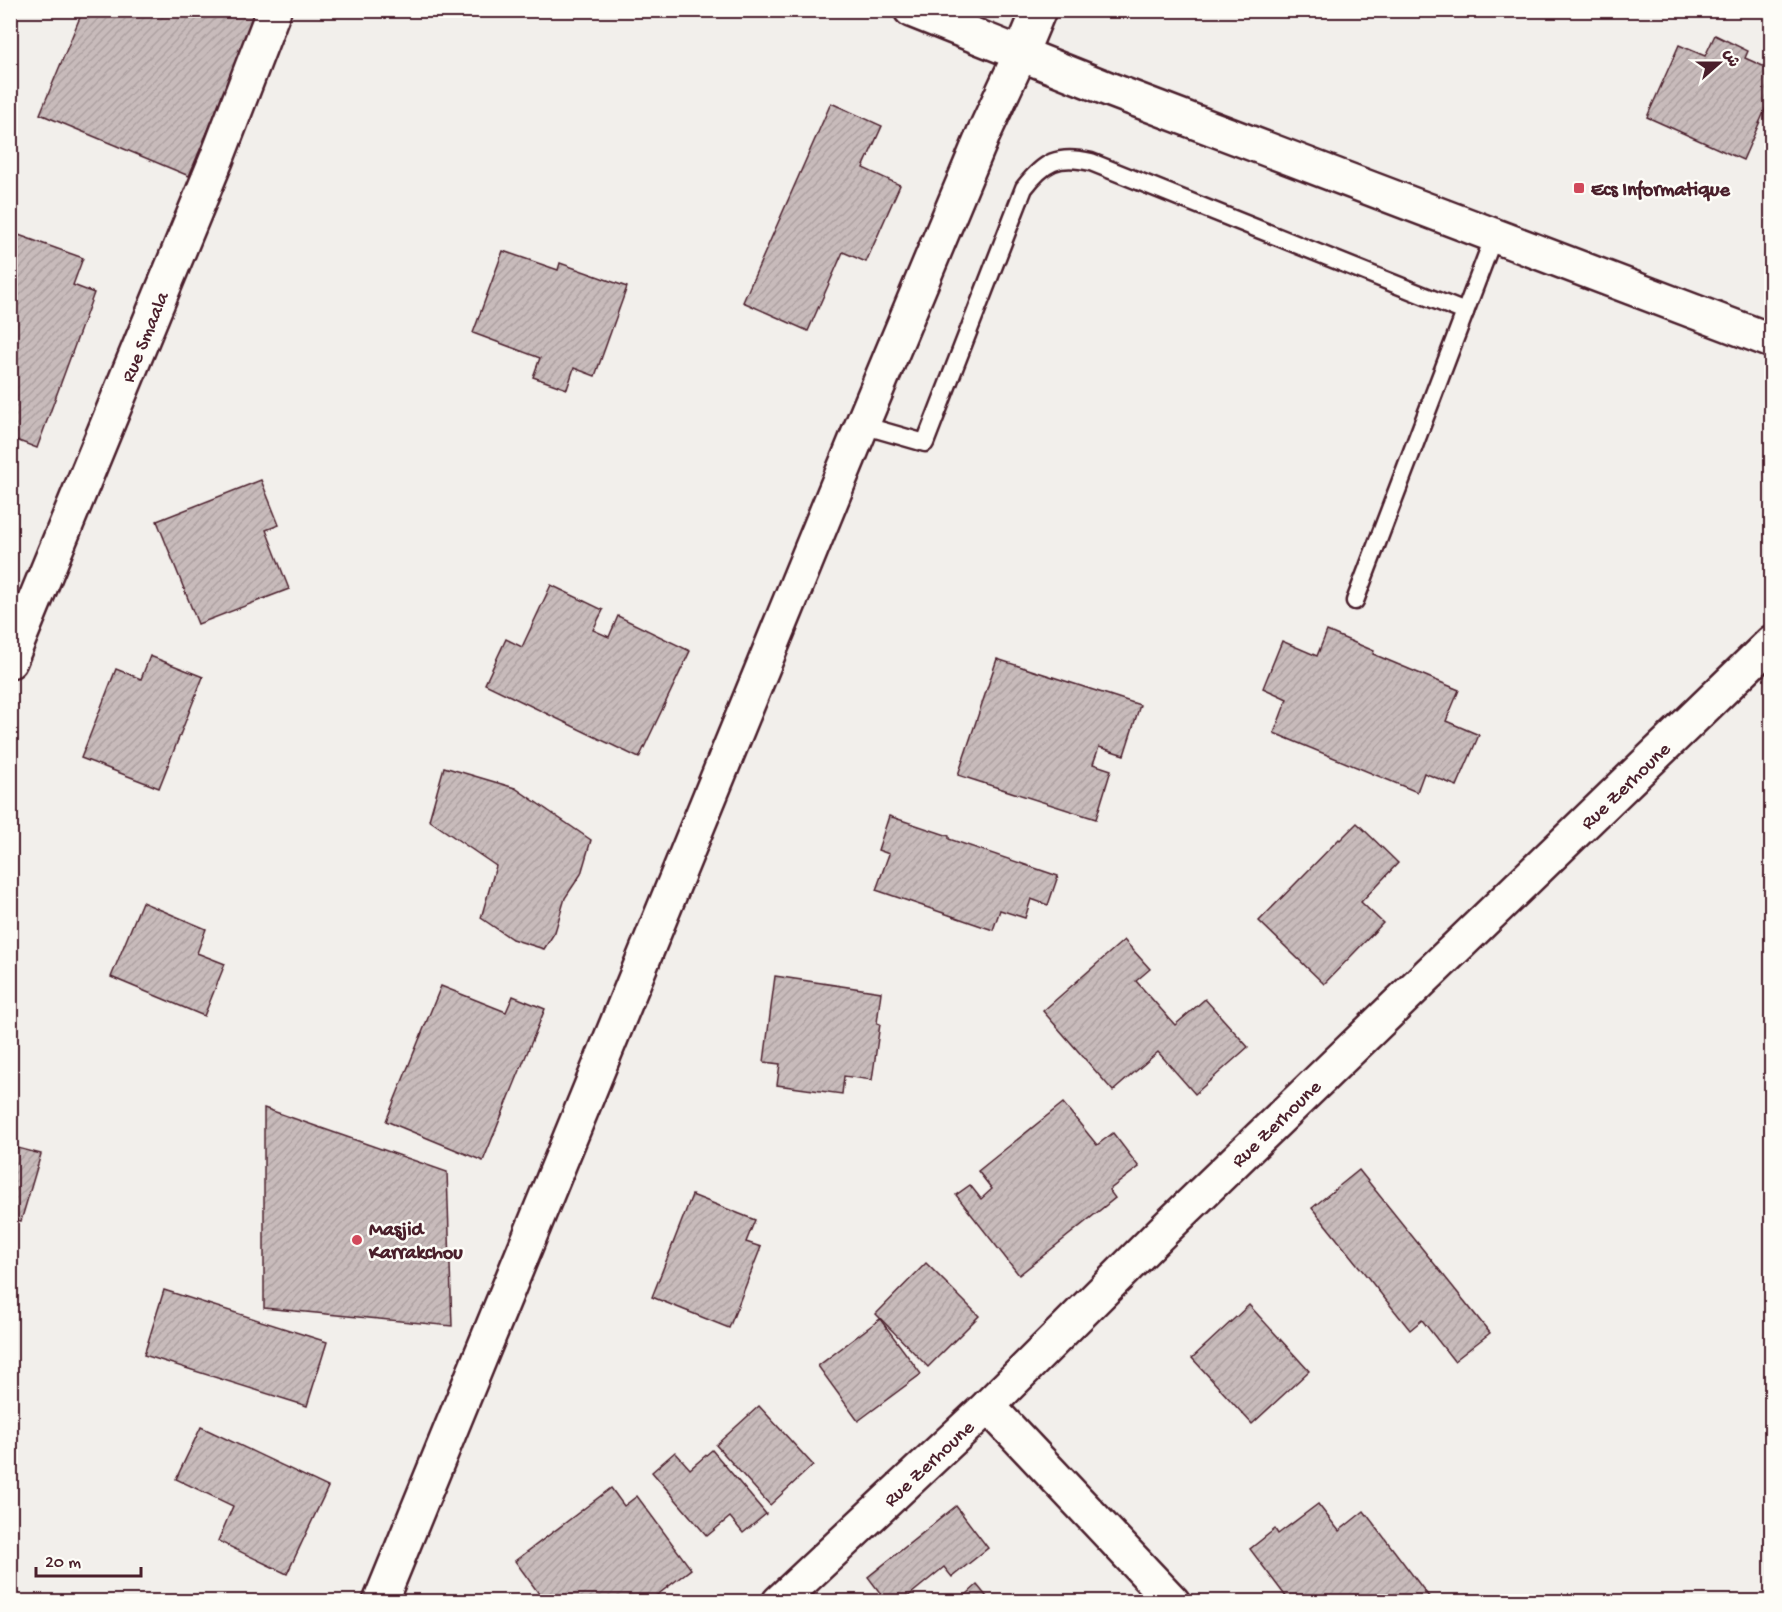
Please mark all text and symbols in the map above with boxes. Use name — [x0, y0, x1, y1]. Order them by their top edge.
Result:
north arrow — [1689, 33, 1749, 93]
text: ش — [1718, 47, 1742, 71]
place label: Ecs Informatique — [1591, 180, 1730, 203]
marker: Ecs Informatique — [1572, 181, 1586, 195]
street label: Rue Smaala — [118, 288, 176, 387]
street label: Rue Zerhoune — [1577, 738, 1677, 836]
street label: Rue Zerhoune — [1228, 1076, 1328, 1174]
place label: Masjid Karrakchou — [368, 1220, 463, 1266]
marker: Masjid Karrakchou — [350, 1233, 364, 1247]
street label: Rue Zerhoune — [880, 1417, 981, 1513]
scale bar — [36, 1540, 141, 1578]
text: 20 m — [45, 1553, 81, 1574]

